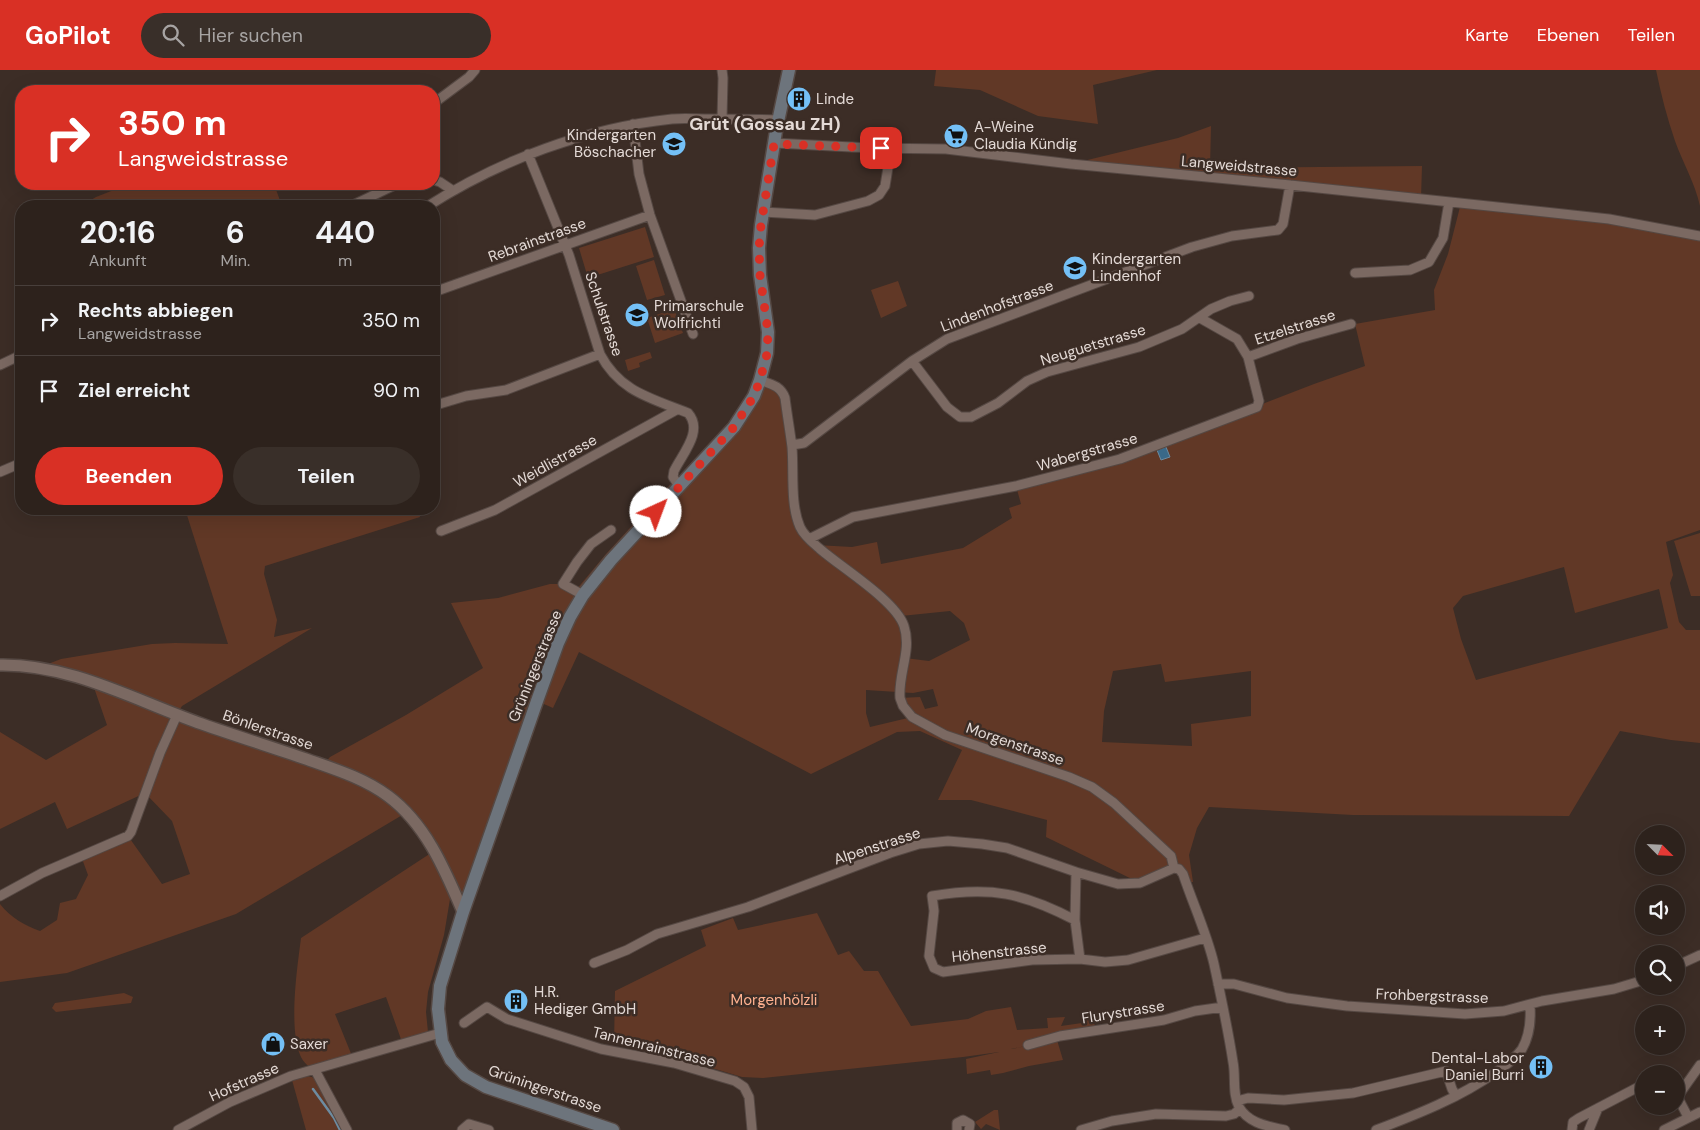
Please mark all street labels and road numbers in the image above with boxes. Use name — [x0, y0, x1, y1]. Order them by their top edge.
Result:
street label: Langweidstrasse — [1180, 151, 1298, 181]
street label: Rebrainstrasse — [485, 213, 589, 267]
street label: Schulstrasse — [580, 269, 628, 359]
street label: Lindenhofstrasse — [938, 275, 1056, 337]
street label: Etzelstrasse — [1252, 305, 1338, 349]
street label: Neuguetstrasse — [1038, 320, 1148, 370]
street label: Wabergstrasse — [1034, 428, 1140, 476]
street label: Weidlistrasse — [510, 430, 600, 492]
street label: Grüningerstrasse — [503, 607, 567, 725]
street label: Bönlerstrasse — [220, 705, 316, 755]
street label: Morgenstrasse — [963, 718, 1067, 770]
street label: Alpenstrasse — [831, 823, 923, 869]
street label: Höhenstrasse — [951, 937, 1047, 967]
street label: Frohbergstrasse — [1375, 984, 1489, 1008]
street label: Flurystrasse — [1080, 996, 1166, 1028]
street label: Tannenrainstrasse — [590, 1022, 718, 1072]
street label: Hofstrasse — [206, 1058, 282, 1106]
street label: Grüningerstrasse — [486, 1060, 604, 1118]

